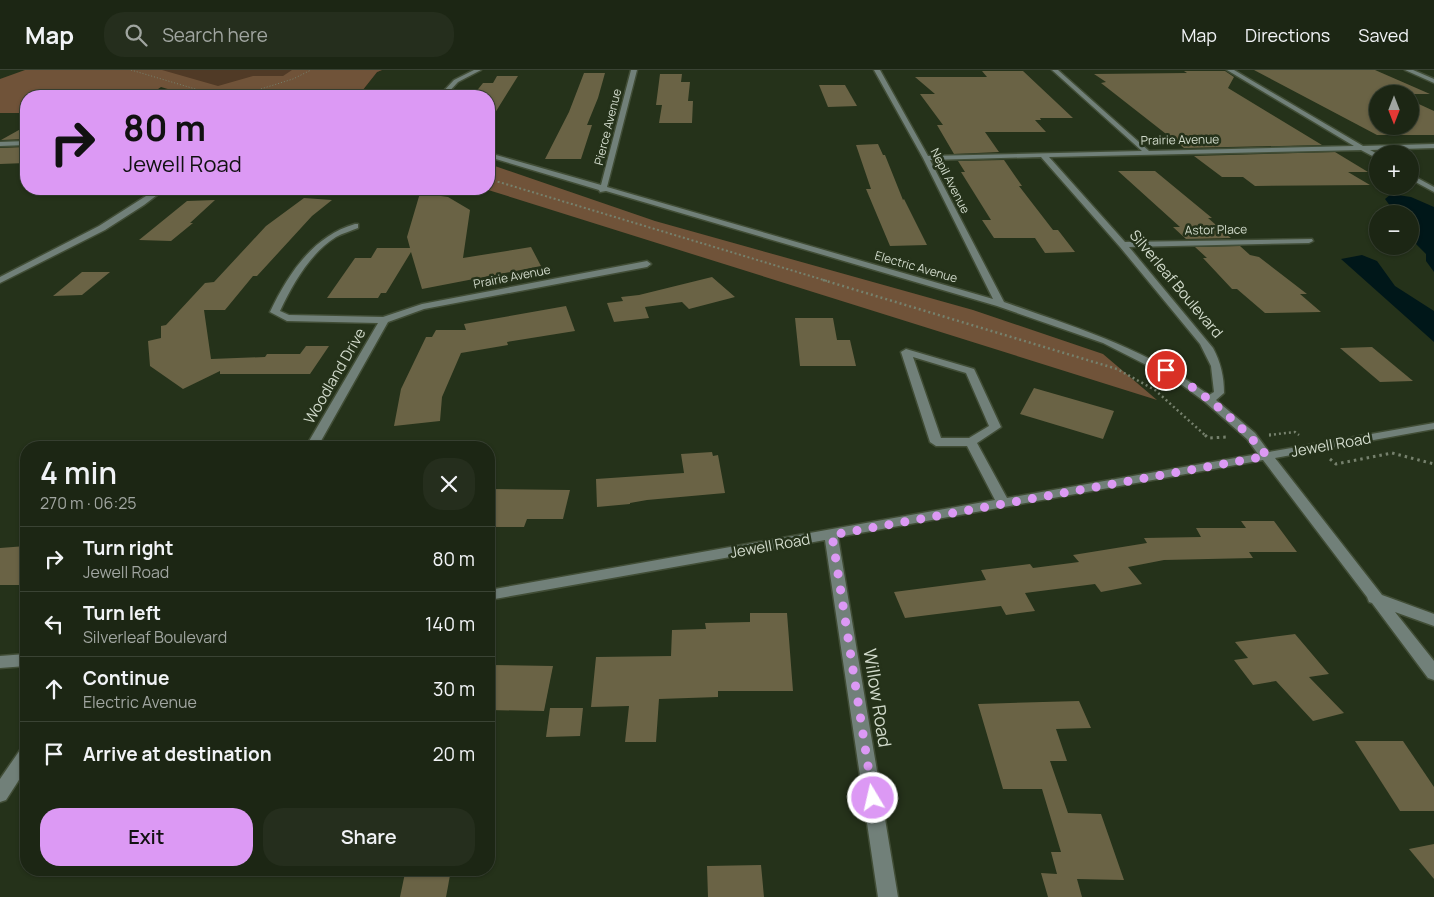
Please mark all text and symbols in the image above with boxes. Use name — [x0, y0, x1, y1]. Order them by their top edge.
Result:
search box — [104, 12, 454, 57]
text: Map — [25, 18, 74, 51]
icon: search — [122, 21, 150, 49]
text: Search here — [162, 22, 268, 48]
text: Map — [1181, 23, 1217, 47]
text: Directions — [1245, 23, 1330, 47]
text: Saved — [1358, 23, 1409, 47]
north arrow — [1369, 85, 1419, 135]
map controls — [1369, 85, 1419, 255]
street label: Pierce Avenue — [590, 87, 625, 167]
text: 80 m — [123, 104, 206, 152]
icon: right — [40, 110, 105, 175]
street label: Prairie Avenue — [1141, 130, 1219, 149]
street label: Nepil Avenue — [927, 145, 974, 216]
button: + — [1369, 145, 1419, 195]
text: Jewell Road — [123, 149, 242, 179]
button: − — [1369, 205, 1419, 255]
street label: Astor Place — [1185, 220, 1247, 239]
street label: Silverleaf Boulevard — [1125, 225, 1228, 342]
street label: Electric Avenue — [873, 247, 960, 286]
street label: Prairie Avenue — [472, 261, 552, 292]
street label: Woodland Drive — [299, 324, 371, 428]
pin — [1145, 349, 1187, 391]
icon: arrive — [1152, 356, 1180, 384]
street label: Jewell Road — [1289, 427, 1373, 462]
text: 4 min — [40, 452, 117, 493]
button: close — [423, 458, 475, 510]
text: 270 m · 06:25 — [40, 492, 137, 514]
street label: Jewell Road — [728, 528, 812, 563]
text: Turn right — [83, 535, 173, 561]
icon: right — [40, 545, 68, 573]
text: 80 m — [432, 546, 475, 572]
text: Jewell Road — [83, 561, 169, 583]
text: Turn left — [83, 600, 161, 626]
icon: left — [40, 610, 68, 638]
text: 140 m — [425, 611, 475, 637]
text: Silverleaf Boulevard — [83, 626, 227, 648]
street label: Willow Road — [858, 647, 898, 749]
text: Continue — [83, 665, 169, 691]
icon: ahead — [40, 675, 68, 703]
text: 30 m — [433, 676, 475, 702]
text: Electric Avenue — [83, 691, 197, 713]
icon: arrive — [40, 740, 68, 768]
text: Arrive at destination — [83, 741, 272, 767]
text: 20 m — [433, 741, 475, 767]
position arrow — [846, 771, 898, 823]
button: Exit — [40, 808, 253, 866]
button: Share — [263, 808, 475, 866]

